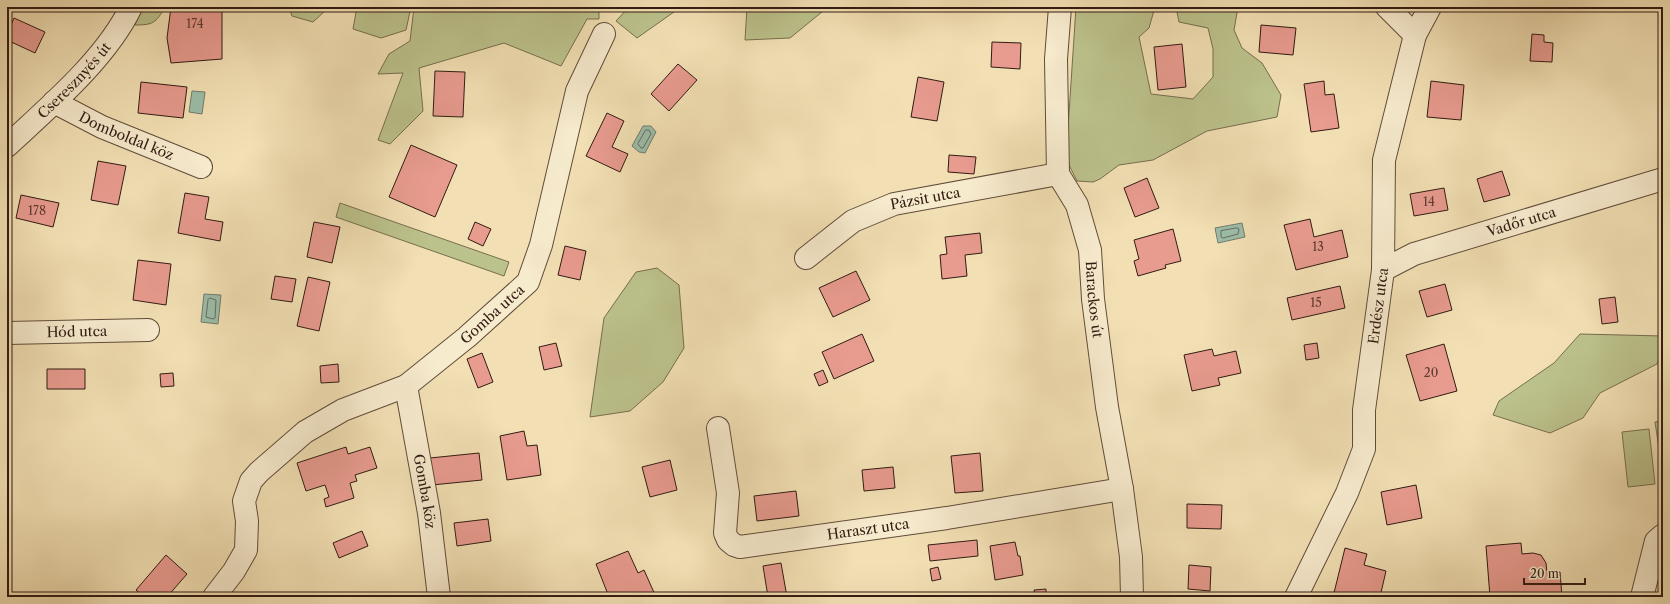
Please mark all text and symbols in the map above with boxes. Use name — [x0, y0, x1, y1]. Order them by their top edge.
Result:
house number: 174 — [186, 16, 204, 31]
street label: Cseresznyés út — [34, 39, 115, 122]
street label: Domboldal köz — [76, 108, 176, 164]
street label: Pázsit utca — [889, 183, 962, 214]
house number: 14 — [1423, 194, 1435, 209]
house number: 178 — [28, 203, 46, 218]
street label: Vadőr utca — [1484, 203, 1559, 241]
house number: 13 — [1312, 239, 1324, 254]
street label: Barackos út — [1082, 260, 1107, 339]
street label: Erdész utca — [1364, 266, 1392, 345]
street label: Gomba utca — [456, 280, 529, 348]
house number: 15 — [1310, 295, 1322, 310]
street label: Hód utca — [46, 322, 108, 341]
house number: 20 — [1424, 365, 1438, 380]
street label: Gomba köz — [409, 452, 440, 530]
street label: Haraszt utca — [826, 514, 911, 544]
scale bar — [1524, 560, 1585, 586]
text: 20 m — [1530, 566, 1559, 581]

